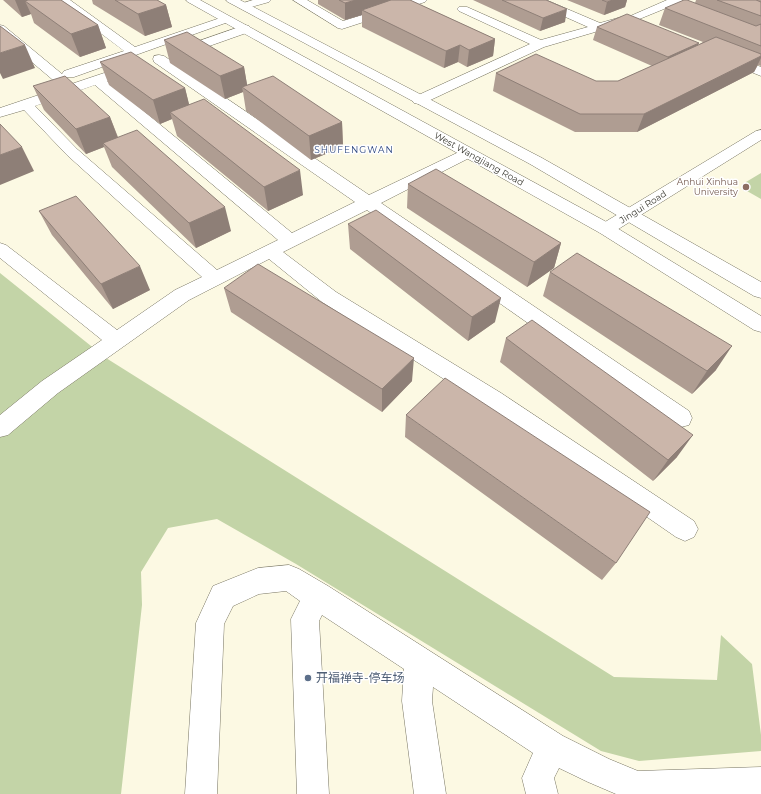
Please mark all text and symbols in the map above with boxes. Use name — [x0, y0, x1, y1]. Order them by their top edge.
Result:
street label: West Wangjiang Road — [433, 129, 526, 188]
district label: SHUFENGWAN — [314, 144, 394, 155]
place label: Anhui Xinhua University — [677, 176, 738, 197]
marker: Anhui Xinhua University — [741, 182, 751, 192]
street label: Jingui Road — [616, 188, 668, 226]
place label: 开福禅寺-停车场 — [316, 670, 405, 685]
marker: 开福禅寺-停车场 — [303, 673, 313, 683]

